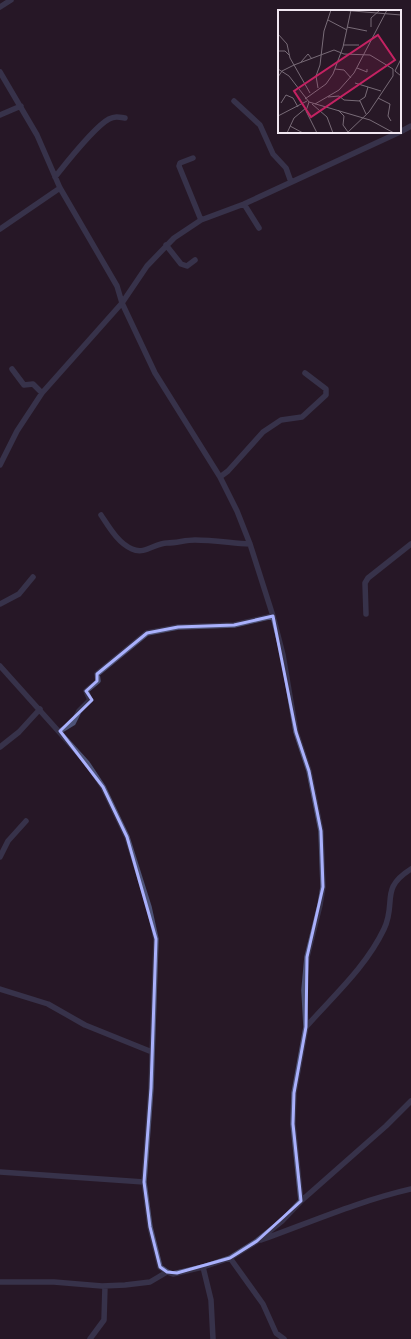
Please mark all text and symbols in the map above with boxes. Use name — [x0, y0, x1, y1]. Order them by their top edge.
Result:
inset map — [278, 10, 401, 133]

